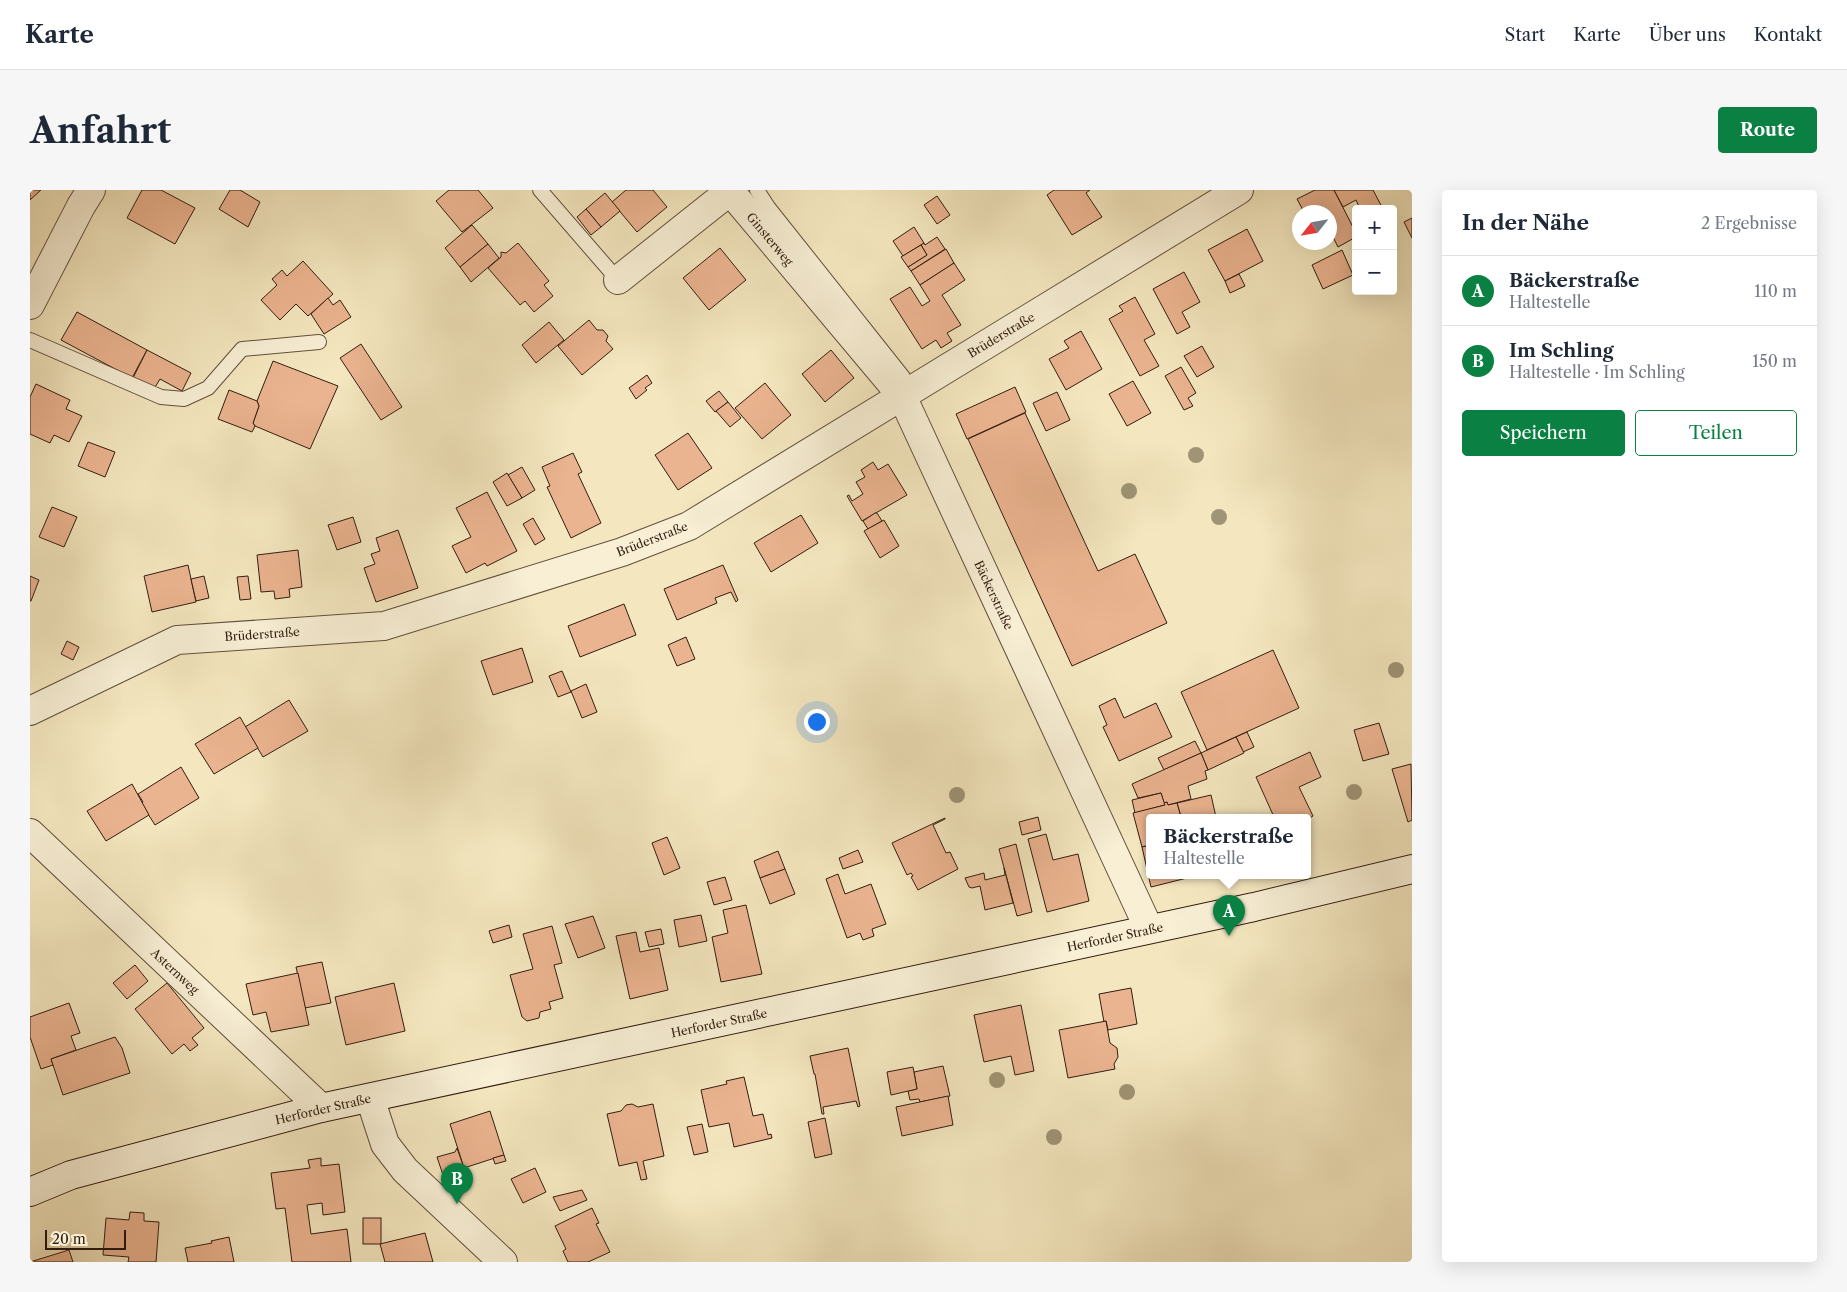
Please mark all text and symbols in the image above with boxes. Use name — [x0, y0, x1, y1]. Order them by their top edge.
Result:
text: Karte — [25, 20, 94, 49]
text: Start — [1505, 24, 1545, 46]
text: Karte — [1573, 24, 1621, 46]
text: Über uns — [1649, 24, 1726, 46]
text: Kontakt — [1754, 24, 1822, 46]
button: Route — [1718, 107, 1817, 153]
text: Anfahrt — [30, 109, 171, 152]
north arrow — [1292, 205, 1337, 250]
map controls — [1352, 205, 1397, 295]
button: + — [1352, 205, 1397, 250]
street label: Ginsterweg — [743, 209, 797, 269]
text: In der Nähe — [1462, 210, 1589, 235]
text: 2 Ergebnisse — [1701, 213, 1797, 233]
button: − — [1352, 250, 1397, 295]
text: Bäckerstraße — [1509, 269, 1639, 292]
text: A — [1472, 281, 1484, 301]
text: 110 m — [1754, 281, 1797, 301]
text: Haltestelle — [1509, 292, 1590, 312]
street label: Brüderstraße — [965, 309, 1037, 361]
text: Im Schling — [1509, 339, 1614, 362]
text: B — [1472, 351, 1484, 371]
text: 150 m — [1752, 351, 1797, 371]
text: Haltestelle · Im Schling — [1509, 362, 1685, 382]
button: Speichern — [1462, 410, 1625, 456]
button: Teilen — [1635, 410, 1797, 456]
street label: Brüderstraße — [614, 518, 690, 560]
street label: Bäckerstraße — [971, 558, 1017, 632]
street label: Brüderstraße — [224, 624, 300, 644]
your location — [804, 709, 830, 735]
popup — [1146, 814, 1311, 879]
text: Bäckerstraße — [1163, 825, 1294, 848]
text: Haltestelle — [1163, 848, 1245, 868]
pin: A — [1213, 895, 1245, 936]
street label: Herforder Straße — [1065, 919, 1165, 955]
street label: Asternweg — [147, 944, 203, 997]
street label: Herforder Straße — [669, 1005, 769, 1041]
street label: Herforder Straße — [274, 1091, 373, 1127]
pin: B — [441, 1163, 473, 1204]
scale bar — [45, 1227, 126, 1250]
text: 20 m — [52, 1230, 86, 1248]

